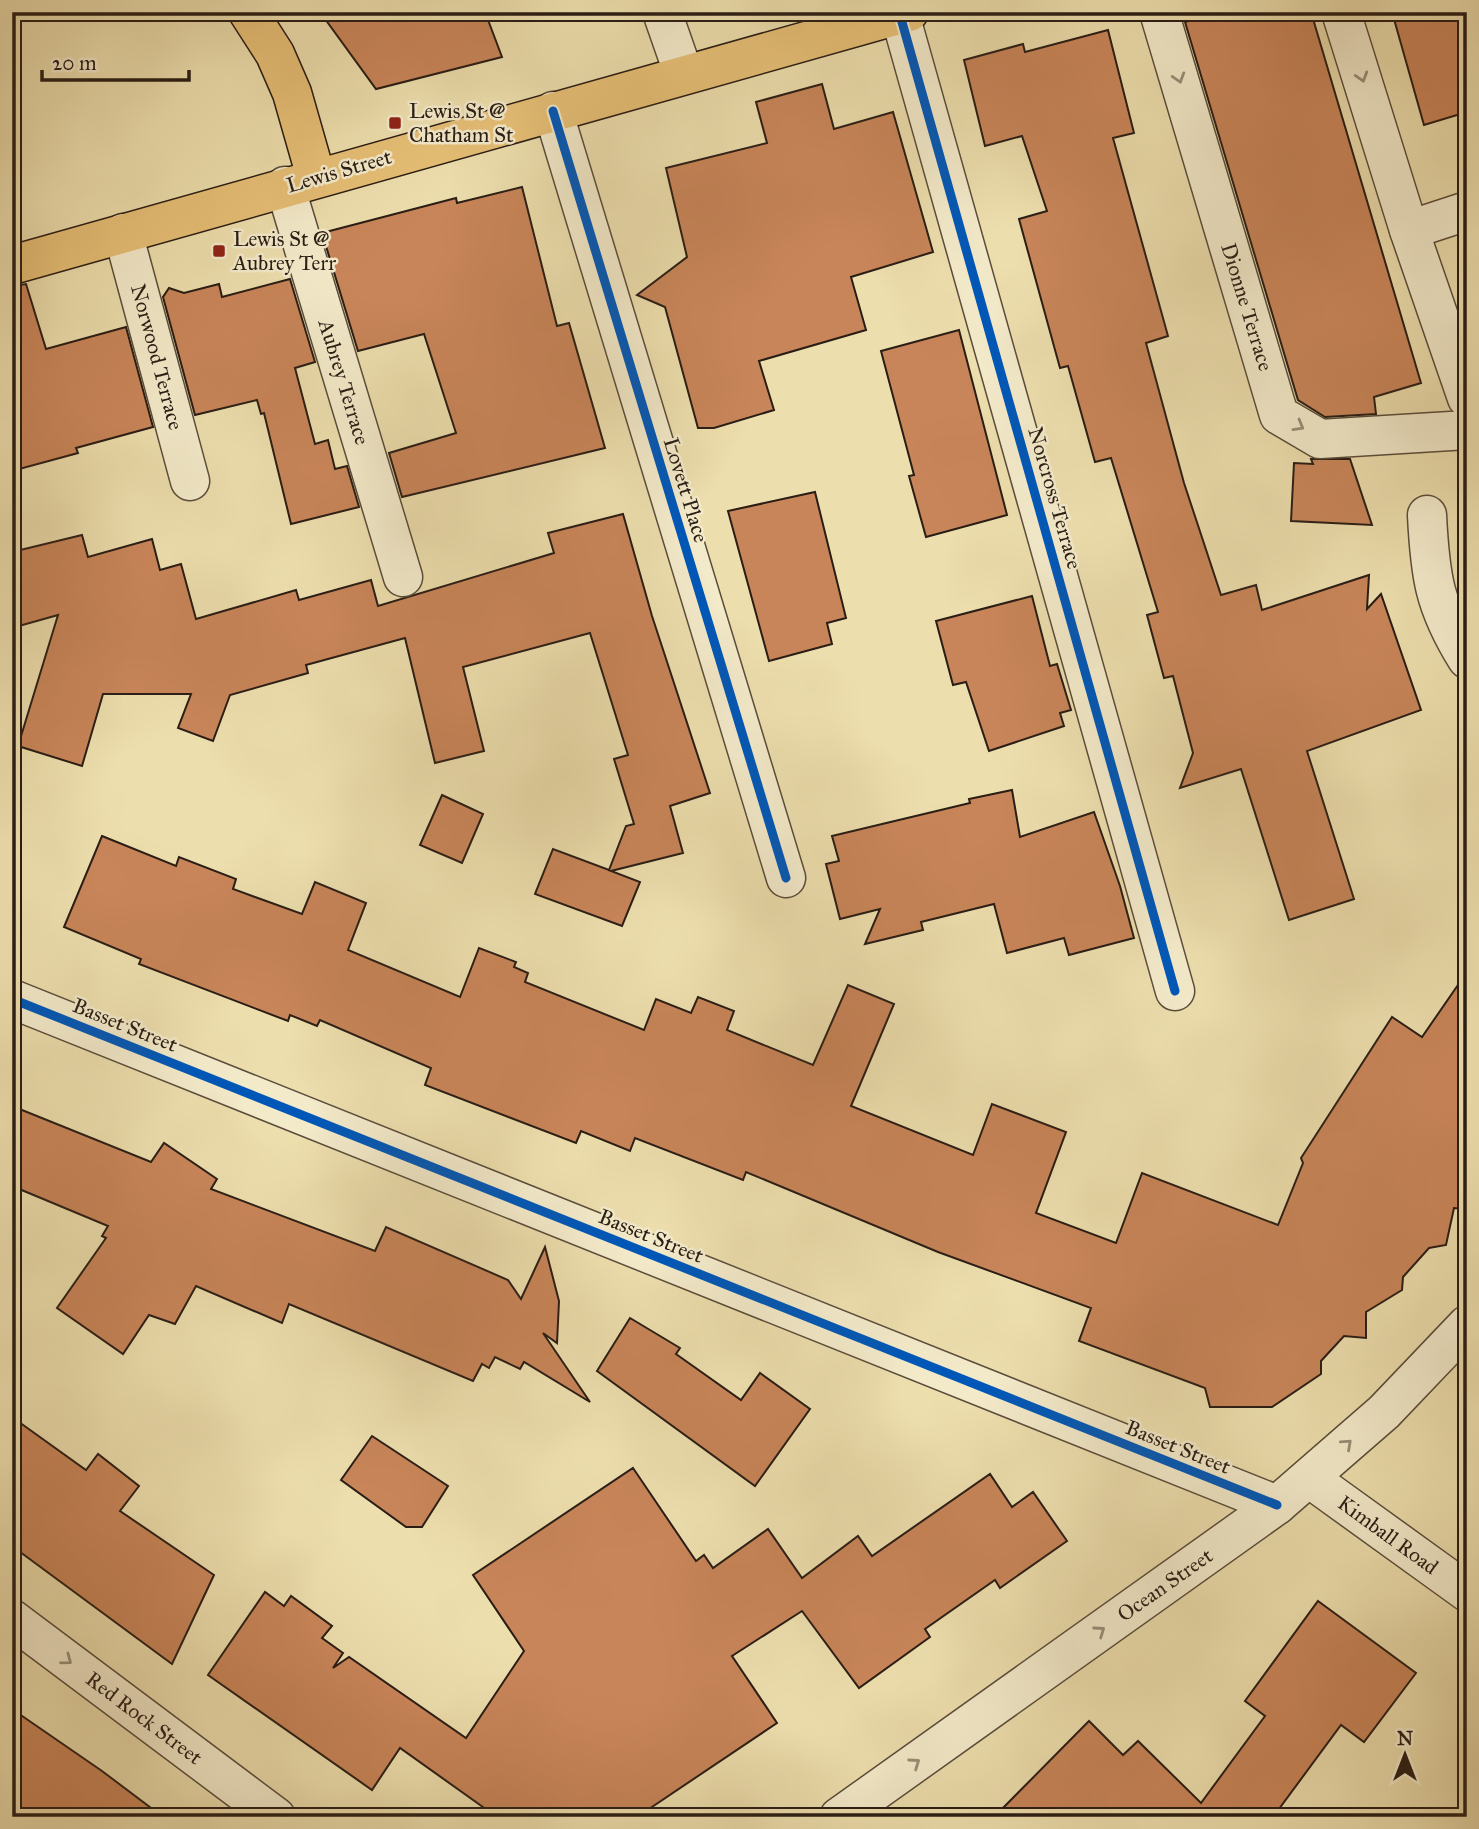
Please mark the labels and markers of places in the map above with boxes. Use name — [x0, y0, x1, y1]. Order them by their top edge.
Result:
place label: Lewis St @ Chatham St — [409, 98, 514, 148]
marker: Lewis St @ Chatham St — [387, 115, 403, 131]
place label: Lewis St @ Aubrey Terr — [232, 226, 336, 276]
marker: Lewis St @ Aubrey Terr — [211, 243, 227, 259]

